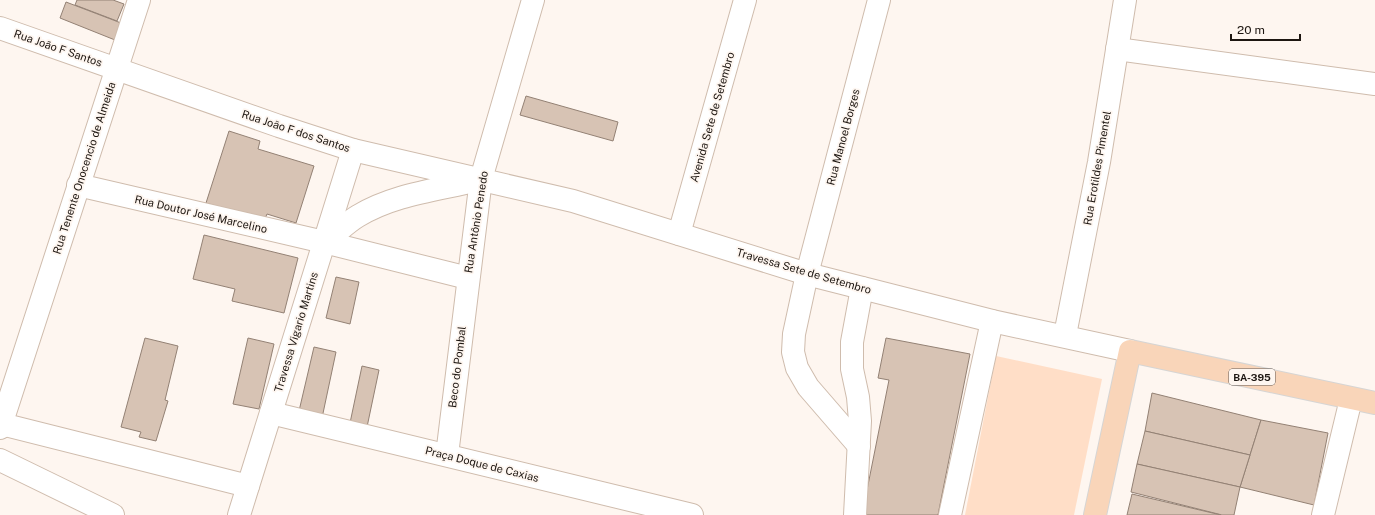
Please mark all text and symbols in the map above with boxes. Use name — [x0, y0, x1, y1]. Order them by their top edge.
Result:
scale bar — [1231, 16, 1300, 42]
text: 20 m — [1237, 23, 1265, 37]
street label: Rua João F Santos — [12, 27, 104, 69]
street label: Avenida Sete de Setembro — [688, 50, 736, 184]
street label: Rua Tenente Onocencio de Almeida — [50, 80, 118, 256]
street label: Rua Manoel Borges — [824, 87, 862, 187]
street label: Rua João F dos Santos — [240, 108, 352, 154]
street label: Rua Erotildes Pimentel — [1081, 110, 1113, 226]
street label: Rua Antônio Penedo — [462, 170, 490, 274]
street label: Rua Doutor José Marcelino — [134, 193, 268, 235]
street label: Travessa Sete de Setembro — [735, 246, 873, 296]
street label: Travessa Vigario Martins — [272, 270, 320, 394]
street label: Beco do Pombal — [446, 325, 468, 409]
road number: BA-395 — [1229, 369, 1275, 385]
street label: Praça Doque de Caxias — [424, 444, 540, 485]

